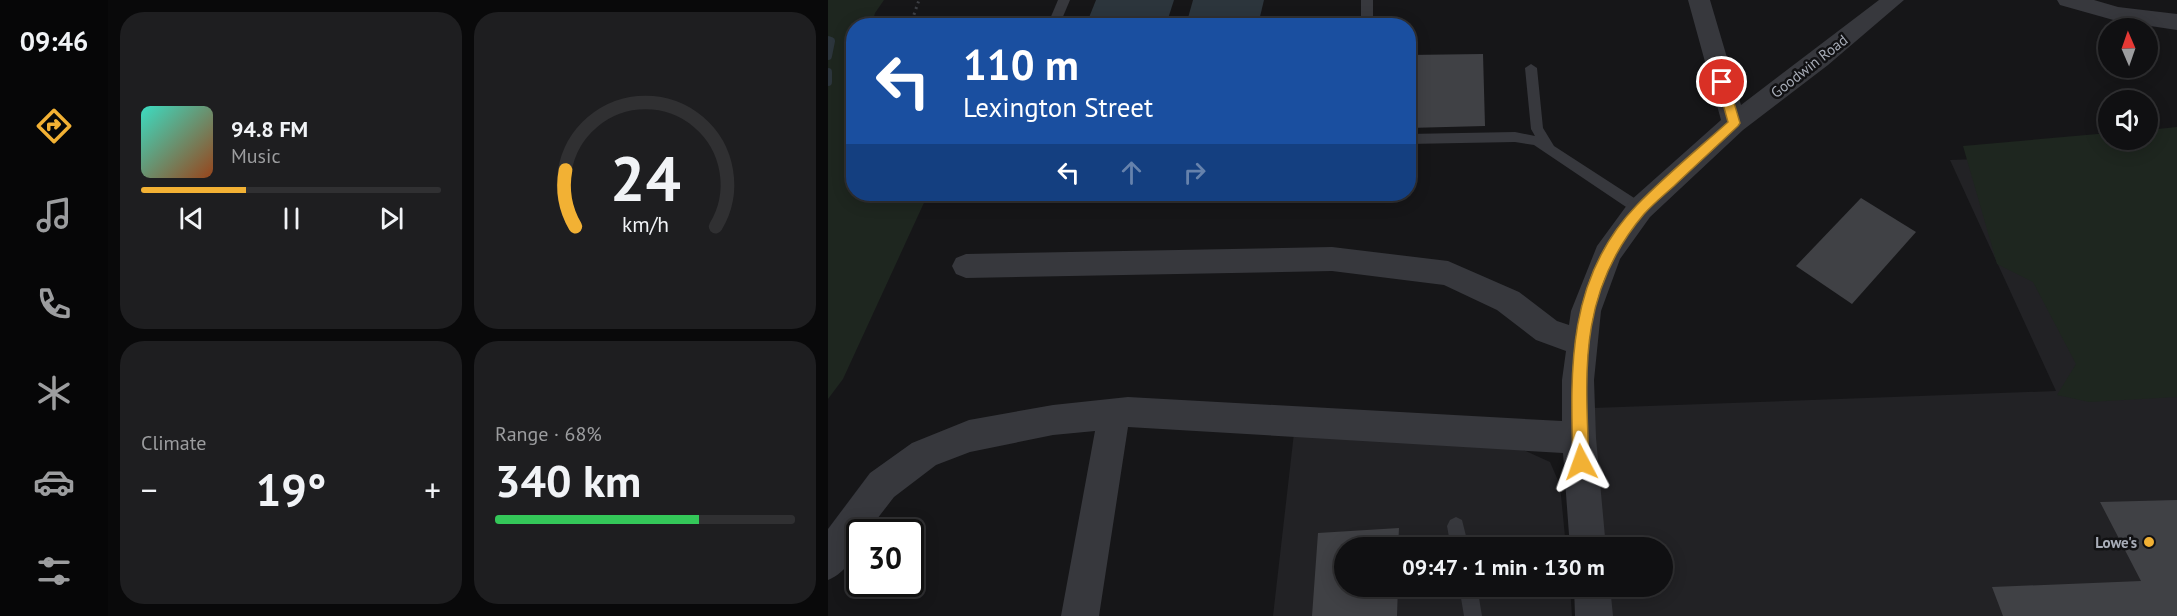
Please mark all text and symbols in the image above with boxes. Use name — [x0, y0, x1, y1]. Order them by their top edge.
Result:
north arrow — [2098, 18, 2158, 78]
map controls — [2098, 18, 2158, 150]
text: 09:46 — [20, 24, 88, 58]
street label: Goodwin Road — [1767, 30, 1851, 102]
text: 110 m — [963, 37, 1079, 92]
icon: left — [864, 42, 942, 120]
pin — [1696, 56, 1747, 107]
icon: arrive — [1705, 65, 1738, 98]
text: Lexington Street — [963, 90, 1153, 124]
button: sound — [2098, 90, 2158, 150]
icon: directions — [33, 105, 75, 147]
text: 94.8 FM — [231, 115, 308, 143]
text: 24 — [610, 138, 680, 219]
text: Music — [231, 143, 280, 169]
icon: left — [1052, 156, 1085, 189]
icon: ahead — [1115, 156, 1148, 189]
icon: right — [1178, 156, 1211, 189]
icon: music — [33, 194, 75, 236]
icon: previous — [175, 202, 208, 235]
icon: pause — [275, 202, 308, 235]
icon: next — [375, 202, 408, 235]
text: km/h — [621, 211, 668, 239]
icon: phone — [33, 283, 75, 325]
icon: climate — [33, 372, 75, 414]
text: Range · 68% — [495, 421, 602, 447]
text: Climate — [141, 430, 207, 456]
position arrow — [1549, 430, 1613, 494]
text: 340 km — [495, 451, 641, 509]
text: 19° — [256, 460, 326, 518]
icon: car — [33, 461, 75, 503]
text: − — [141, 468, 158, 511]
text: + — [424, 468, 441, 511]
speed limit sign: 30 — [846, 519, 924, 597]
place label: Lowe's — [2095, 533, 2137, 552]
marker: Lowe's — [2142, 535, 2156, 549]
icon: filters — [33, 550, 75, 592]
text: 09:47 · 1 min · 130 m — [1402, 553, 1605, 581]

